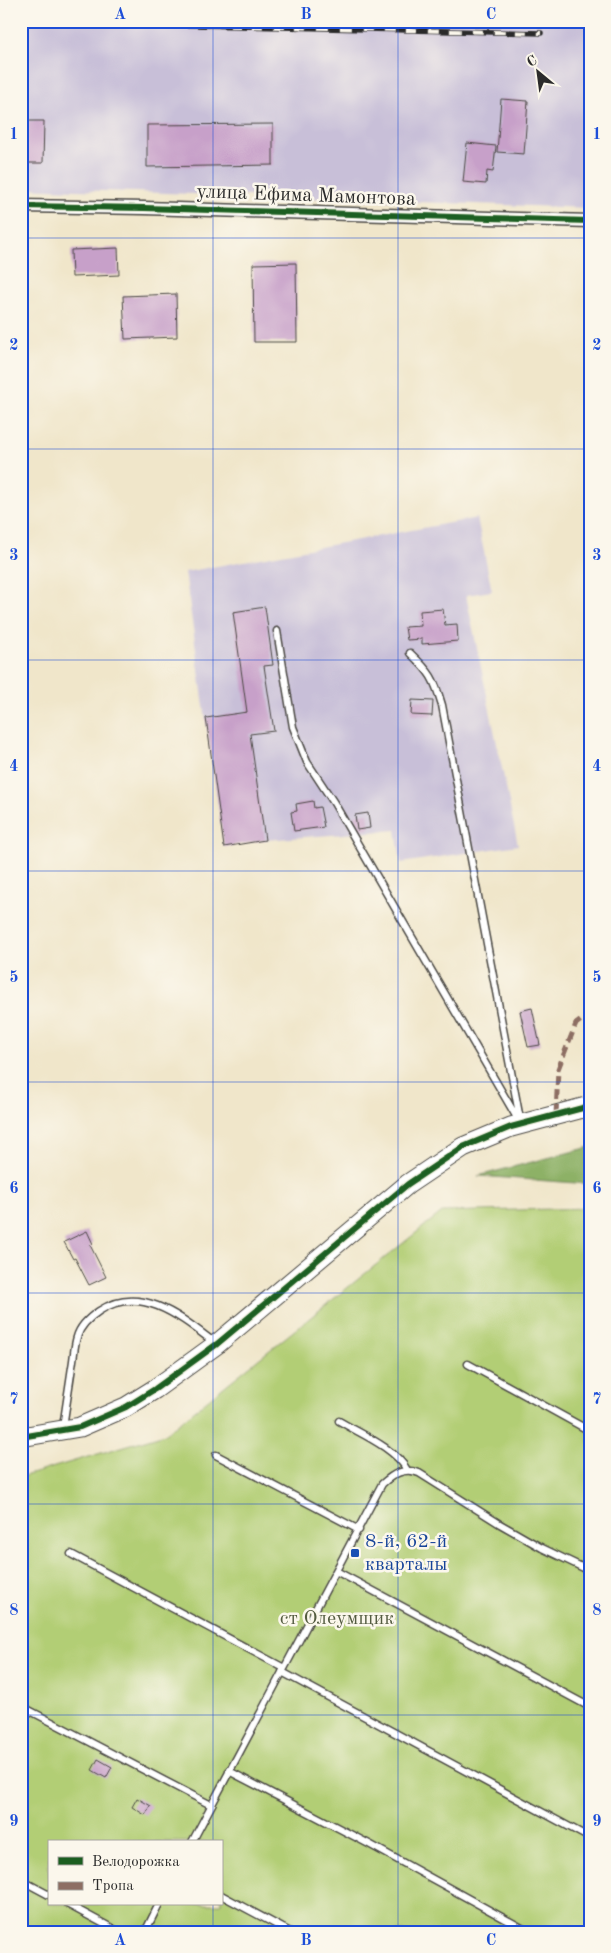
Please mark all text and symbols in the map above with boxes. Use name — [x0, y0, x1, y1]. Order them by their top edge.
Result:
text: A — [114, 7, 126, 23]
text: B — [300, 7, 312, 23]
text: C — [486, 7, 496, 23]
north arrow — [514, 48, 564, 98]
text: С — [525, 53, 540, 70]
text: 1 — [9, 127, 19, 143]
text: 1 — [592, 127, 602, 143]
street label: улица Ефима Мамонтова — [196, 182, 416, 210]
text: 2 — [9, 338, 19, 354]
text: 2 — [592, 338, 602, 354]
text: 3 — [9, 548, 19, 564]
text: 3 — [592, 548, 602, 564]
text: 4 — [9, 759, 19, 775]
text: 4 — [592, 759, 602, 775]
text: 5 — [9, 970, 19, 986]
text: 5 — [592, 970, 602, 986]
text: 6 — [9, 1181, 19, 1197]
text: 6 — [592, 1181, 602, 1197]
text: 7 — [9, 1392, 19, 1408]
text: 7 — [592, 1392, 602, 1408]
place label: 8-й, 62-й кварталы — [365, 1532, 447, 1575]
marker: 8-й, 62-й кварталы — [349, 1547, 361, 1559]
text: 8 — [9, 1603, 19, 1619]
text: 8 — [592, 1603, 602, 1619]
park label: ст Олеумщик — [280, 1609, 394, 1629]
text: 9 — [9, 1814, 19, 1830]
text: 9 — [592, 1814, 602, 1830]
legend — [48, 1840, 222, 1906]
text: Велодорожка — [92, 1855, 180, 1870]
text: Тропа — [92, 1879, 134, 1894]
text: A — [114, 1933, 126, 1949]
text: B — [300, 1933, 312, 1949]
text: C — [486, 1933, 496, 1949]

